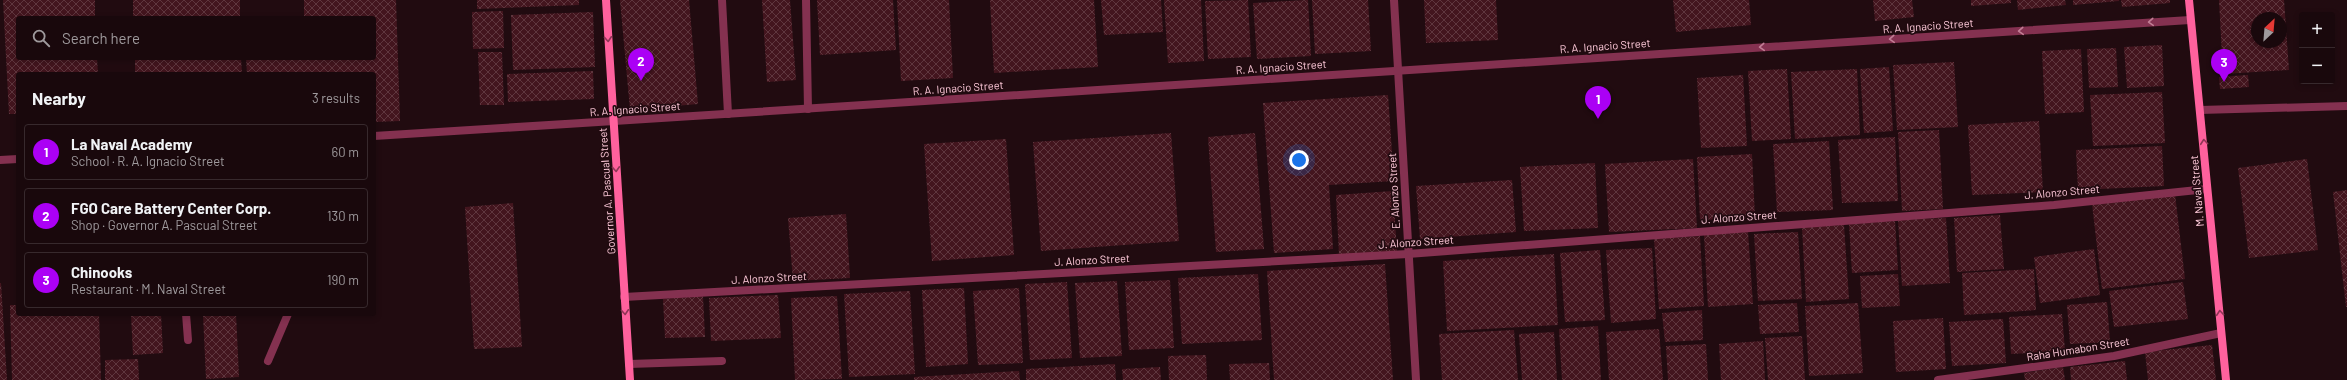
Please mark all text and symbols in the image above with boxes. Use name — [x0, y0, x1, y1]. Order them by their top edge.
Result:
north arrow — [2251, 12, 2287, 48]
map controls — [2299, 12, 2335, 84]
button: + — [2299, 12, 2335, 48]
search box — [16, 16, 376, 60]
street label: R. A. Ignacio Street — [1882, 16, 1974, 35]
one-way arrow — [2148, 18, 2154, 27]
one-way arrow — [2018, 26, 2024, 35]
icon: search — [30, 27, 52, 49]
text: Search here — [62, 29, 140, 47]
one-way arrow — [1888, 35, 1895, 44]
one-way arrow — [604, 36, 613, 42]
street label: R. A. Ignacio Street — [1559, 36, 1651, 55]
one-way arrow — [1759, 43, 1765, 52]
pin: 2 — [628, 48, 654, 81]
button: − — [2299, 48, 2335, 84]
pin: 3 — [2211, 49, 2237, 82]
street label: R. A. Ignacio Street — [1235, 57, 1327, 76]
street label: R. A. Ignacio Street — [912, 78, 1004, 97]
pin: 1 — [1585, 86, 1611, 119]
text: Nearby — [32, 88, 86, 108]
text: 3 results — [312, 90, 360, 106]
street label: R. A. Ignacio Street — [589, 99, 681, 118]
street label: Governor A. Pascual Street — [596, 127, 617, 255]
text: La Naval Academy — [71, 135, 192, 153]
one-way arrow — [2199, 139, 2208, 145]
text: 1 — [44, 144, 48, 160]
text: 60 m — [332, 144, 359, 160]
your location — [1289, 150, 1309, 170]
text: School · R. A. Ignacio Street — [71, 153, 225, 169]
street label: E. Alonzo Street — [1385, 153, 1402, 229]
street label: M. Naval Street — [2187, 155, 2206, 227]
one-way arrow — [612, 166, 621, 172]
street label: J. Alonzo Street — [2024, 182, 2100, 201]
text: FGO Care Battery Center Corp. — [71, 199, 271, 217]
street label: J. Alonzo Street — [1701, 207, 1777, 226]
text: 2 — [42, 208, 50, 224]
text: 130 m — [327, 208, 359, 224]
text: Shop · Governor A. Pascual Street — [71, 217, 258, 233]
street label: J. Alonzo Street — [1378, 232, 1454, 251]
street label: J. Alonzo Street — [1054, 251, 1130, 268]
text: Chinooks — [71, 263, 132, 281]
street label: J. Alonzo Street — [731, 269, 807, 286]
text: 3 — [42, 272, 50, 288]
text: 190 m — [327, 272, 359, 288]
text: Restaurant · M. Naval Street — [71, 281, 226, 297]
one-way arrow — [621, 309, 630, 315]
one-way arrow — [2215, 310, 2224, 316]
street label: Raha Humabon Street — [2026, 334, 2130, 363]

